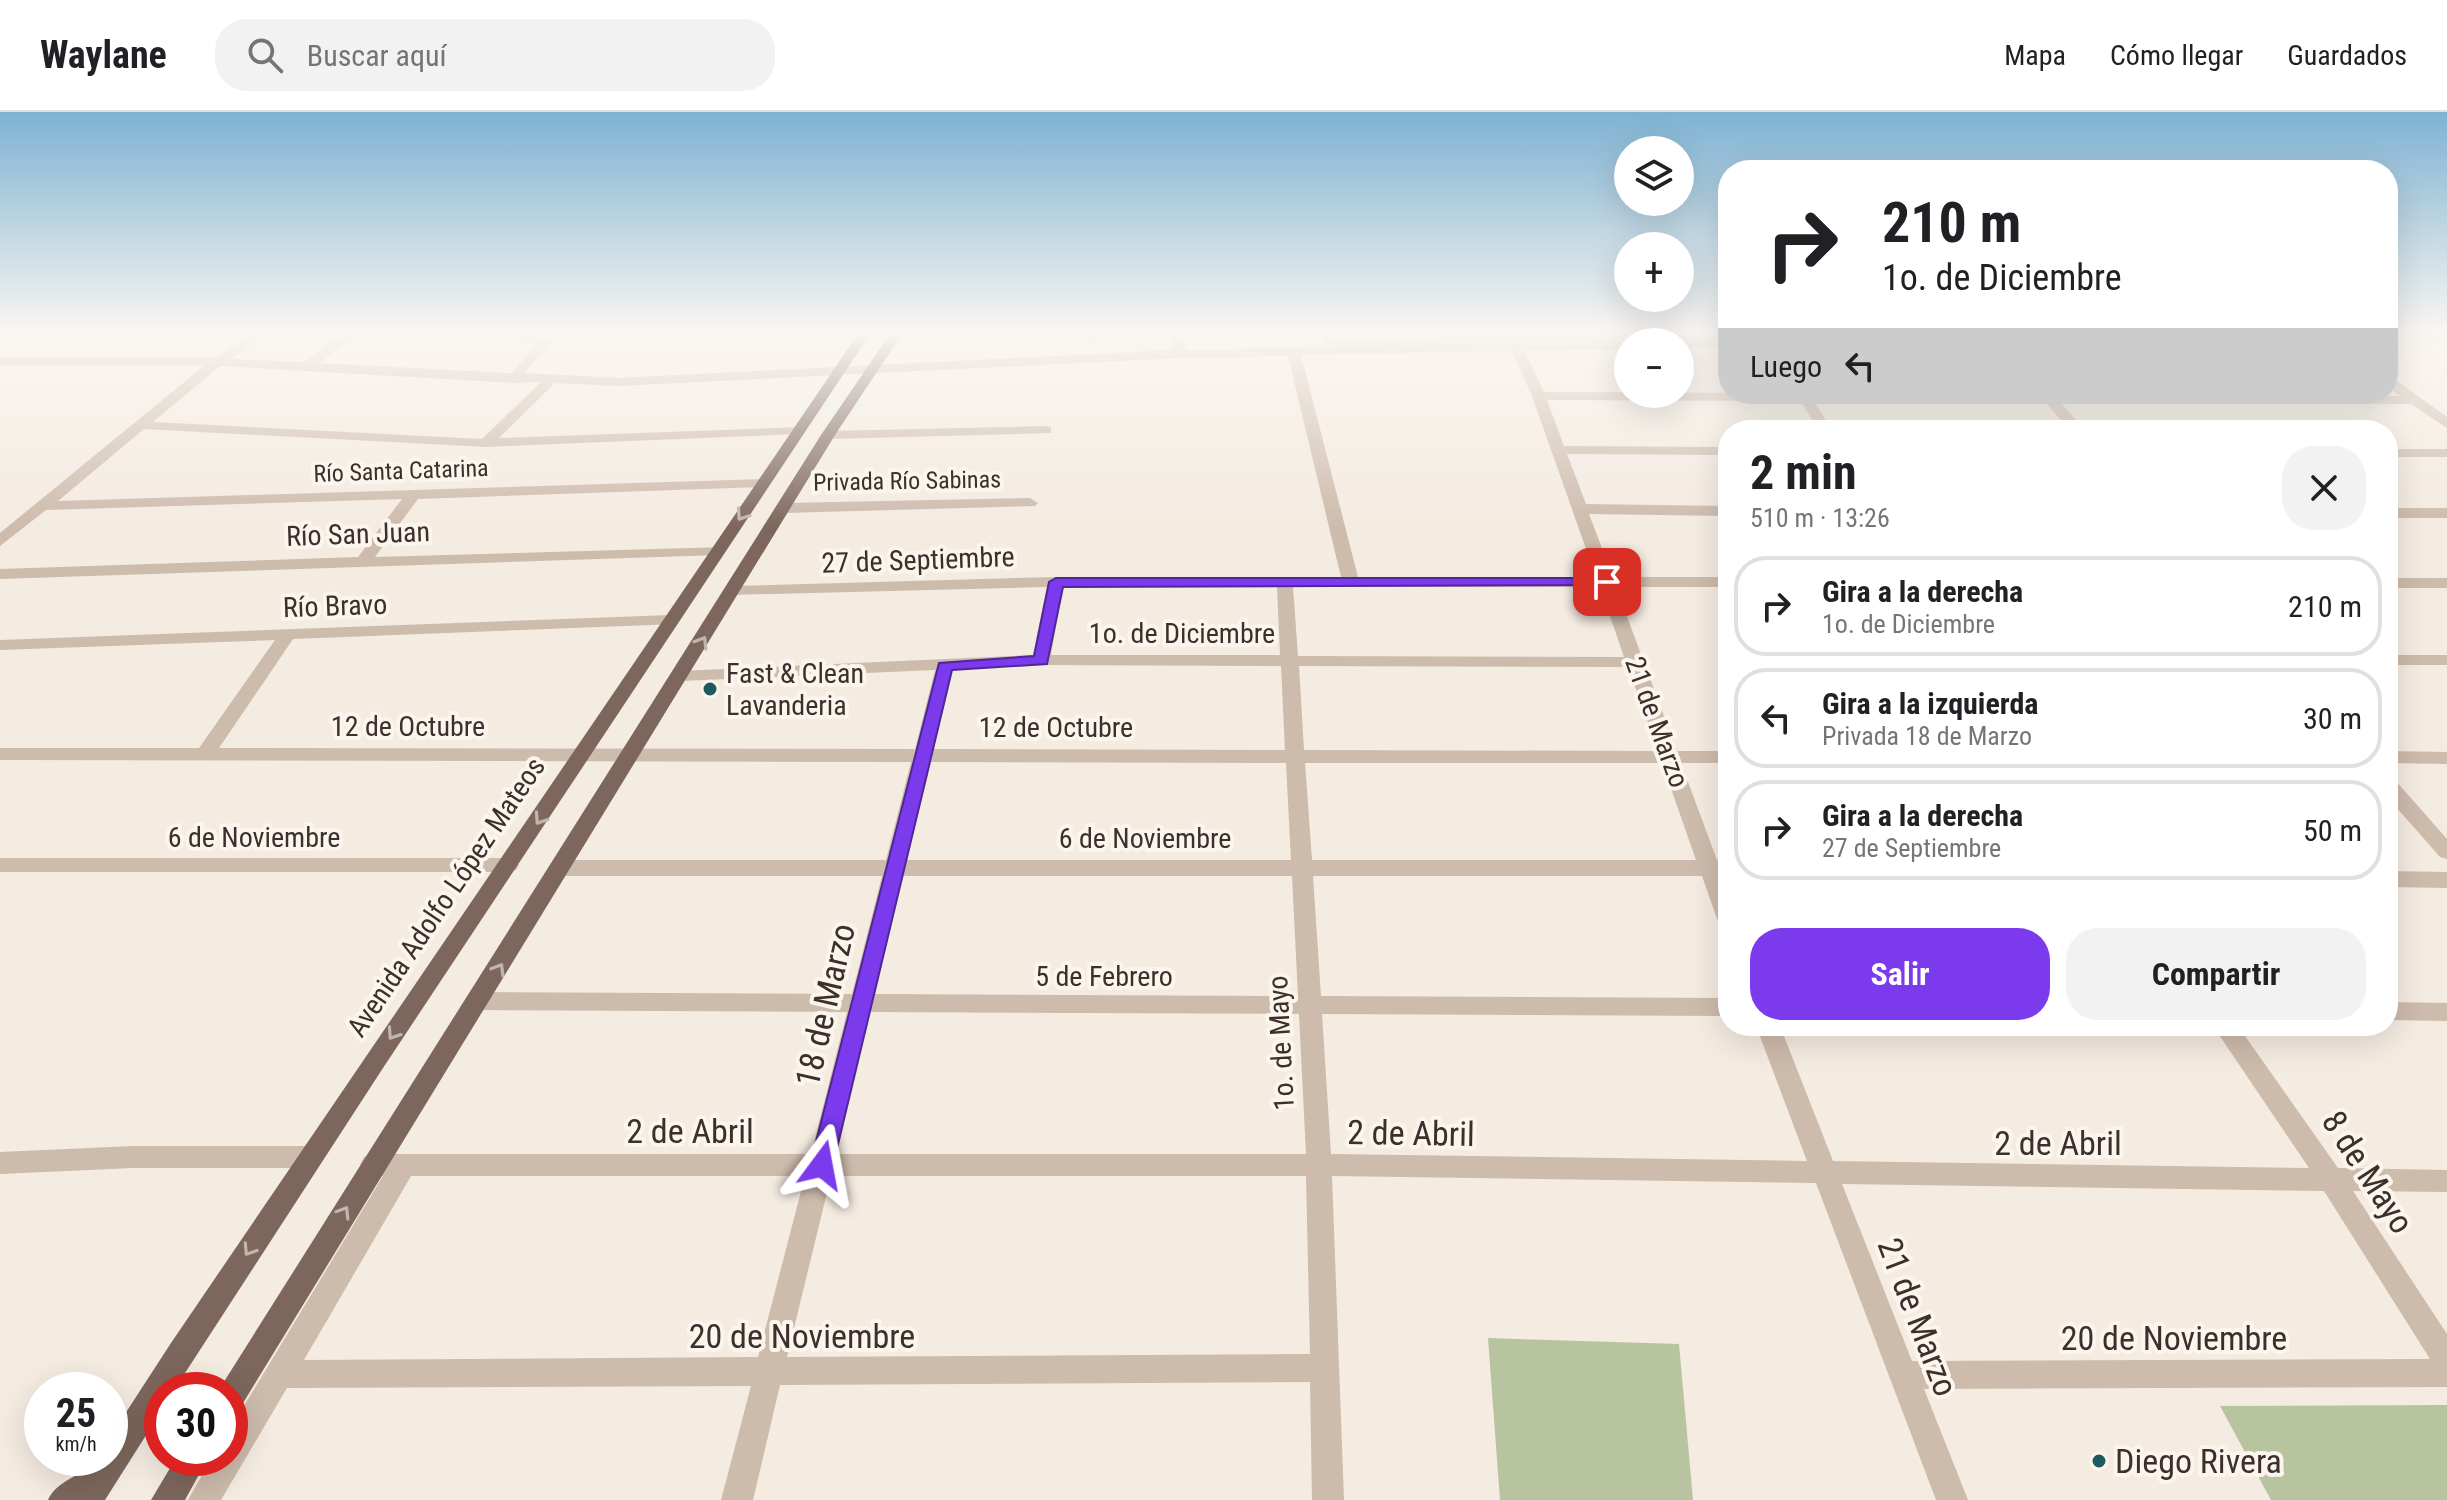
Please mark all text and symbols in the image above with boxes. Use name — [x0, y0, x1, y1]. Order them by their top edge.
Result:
search box — [215, 19, 775, 91]
text: Waylane — [40, 33, 167, 77]
icon: search — [243, 33, 287, 77]
text: Buscar aquí — [307, 38, 447, 73]
text: Mapa — [2004, 39, 2066, 72]
text: Cómo llegar — [2110, 39, 2243, 72]
text: Guardados — [2287, 39, 2407, 72]
map controls — [1614, 136, 1694, 408]
button: layers — [1614, 136, 1694, 216]
text: 210 m — [1882, 190, 2021, 256]
icon: right — [1750, 192, 1854, 296]
button: + — [1614, 232, 1694, 312]
text: 1o. de Diciembre — [1882, 257, 2122, 299]
button: − — [1614, 328, 1694, 408]
icon: left — [1838, 344, 1882, 388]
text: Luego — [1750, 349, 1822, 384]
text: 2 min — [1750, 444, 1857, 501]
button: close — [2282, 446, 2366, 530]
street label: Río Santa Catarina — [313, 454, 489, 488]
street label: Privada Río Sabinas — [813, 465, 1001, 497]
text: 510 m · 13:26 — [1750, 503, 1890, 533]
one-way arrow — [737, 506, 752, 520]
street label: Río San Juan — [286, 515, 430, 553]
street label: 27 de Septiembre — [821, 540, 1015, 580]
pin — [1573, 548, 1641, 616]
icon: arrive — [1585, 560, 1629, 604]
text: Gira a la derecha — [1822, 574, 2023, 609]
icon: right — [1754, 584, 1798, 628]
street label: Río Bravo — [282, 588, 388, 624]
text: 210 m — [2288, 589, 2362, 624]
text: 1o. de Diciembre — [1822, 609, 1995, 639]
street label: 1o. de Diciembre — [1089, 617, 1275, 650]
one-way arrow — [692, 636, 707, 651]
street label: 21 de Marzo — [1618, 652, 1696, 792]
place label: Fast & Clean Lavanderia — [726, 657, 864, 722]
marker: Fast & Clean Lavanderia — [701, 680, 719, 698]
text: Gira a la izquierda — [1822, 686, 2038, 721]
icon: left — [1754, 696, 1798, 740]
text: 30 m — [2303, 701, 2362, 736]
street label: 12 de Octubre — [331, 710, 485, 743]
street label: 12 de Octubre — [979, 711, 1133, 744]
text: Privada 18 de Marzo — [1822, 721, 2032, 751]
street label: Avenida Adolfo López Mateos — [340, 751, 552, 1043]
text: Gira a la derecha — [1822, 798, 2023, 833]
icon: right — [1754, 808, 1798, 852]
one-way arrow — [535, 811, 550, 825]
text: 50 m — [2303, 813, 2362, 848]
street label: 6 de Noviembre — [168, 821, 340, 854]
street label: 6 de Noviembre — [1059, 822, 1231, 855]
text: 27 de Septiembre — [1822, 833, 2001, 863]
street label: 18 de Marzo — [787, 920, 863, 1090]
button: Salir — [1750, 928, 2050, 1020]
button: Compartir — [2066, 928, 2366, 1020]
street label: 5 de Febrero — [1035, 960, 1173, 993]
one-way arrow — [489, 964, 504, 978]
street label: 1o. de Mayo — [1261, 975, 1301, 1111]
one-way arrow — [388, 1025, 403, 1040]
street label: 8 de Mayo — [2314, 1103, 2422, 1241]
street label: 2 de Abril — [626, 1111, 754, 1151]
street label: 2 de Abril — [1347, 1112, 1475, 1154]
position arrow — [780, 1123, 864, 1207]
street label: 2 de Abril — [1994, 1123, 2122, 1163]
one-way arrow — [335, 1206, 350, 1221]
street label: 21 de Marzo — [1870, 1232, 1966, 1402]
one-way arrow — [244, 1241, 259, 1256]
street label: 20 de Noviembre — [689, 1316, 915, 1356]
street label: 20 de Noviembre — [2061, 1318, 2287, 1358]
speed limit sign: 30 — [144, 1372, 248, 1476]
text: 25 — [56, 1390, 96, 1437]
text: km/h — [55, 1432, 97, 1456]
place label: Diego Rivera — [2115, 1441, 2282, 1481]
marker: Diego Rivera — [2090, 1452, 2108, 1470]

